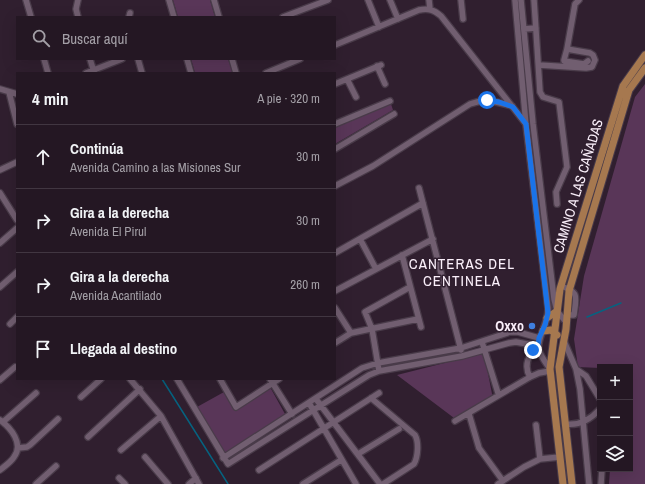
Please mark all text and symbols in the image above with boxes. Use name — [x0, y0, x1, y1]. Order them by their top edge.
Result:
search box — [16, 16, 336, 60]
icon: search — [30, 27, 52, 49]
text: Buscar aquí — [62, 28, 128, 49]
text: 4 min — [32, 87, 68, 110]
text: A pie · 320 m — [257, 90, 320, 107]
route start — [478, 91, 496, 109]
street label: CAMINO A LAS CAÑADAS — [549, 117, 607, 255]
text: Continúa — [70, 138, 123, 159]
icon: ahead — [32, 146, 54, 168]
text: 30 m — [296, 148, 320, 165]
text: Avenida Camino a las Misiones Sur — [70, 159, 240, 176]
text: Gira a la derecha — [70, 202, 169, 223]
icon: right — [32, 210, 54, 232]
text: 30 m — [296, 212, 320, 229]
text: Avenida El Pirul — [70, 223, 146, 240]
district label: CANTERAS DEL CENTINELA — [409, 253, 515, 291]
text: Gira a la derecha — [70, 266, 169, 287]
icon: right — [32, 274, 54, 296]
text: 260 m — [290, 276, 320, 293]
text: Avenida Acantilado — [70, 287, 162, 304]
place label: Oxxo — [495, 317, 524, 335]
marker: Oxxo — [527, 321, 537, 331]
icon: arrive — [32, 338, 54, 360]
text: Llegada al destino — [70, 338, 177, 359]
route end — [524, 341, 542, 359]
map controls — [597, 364, 633, 472]
button: + — [597, 364, 633, 400]
button: − — [597, 400, 633, 436]
button: layers — [597, 436, 633, 472]

